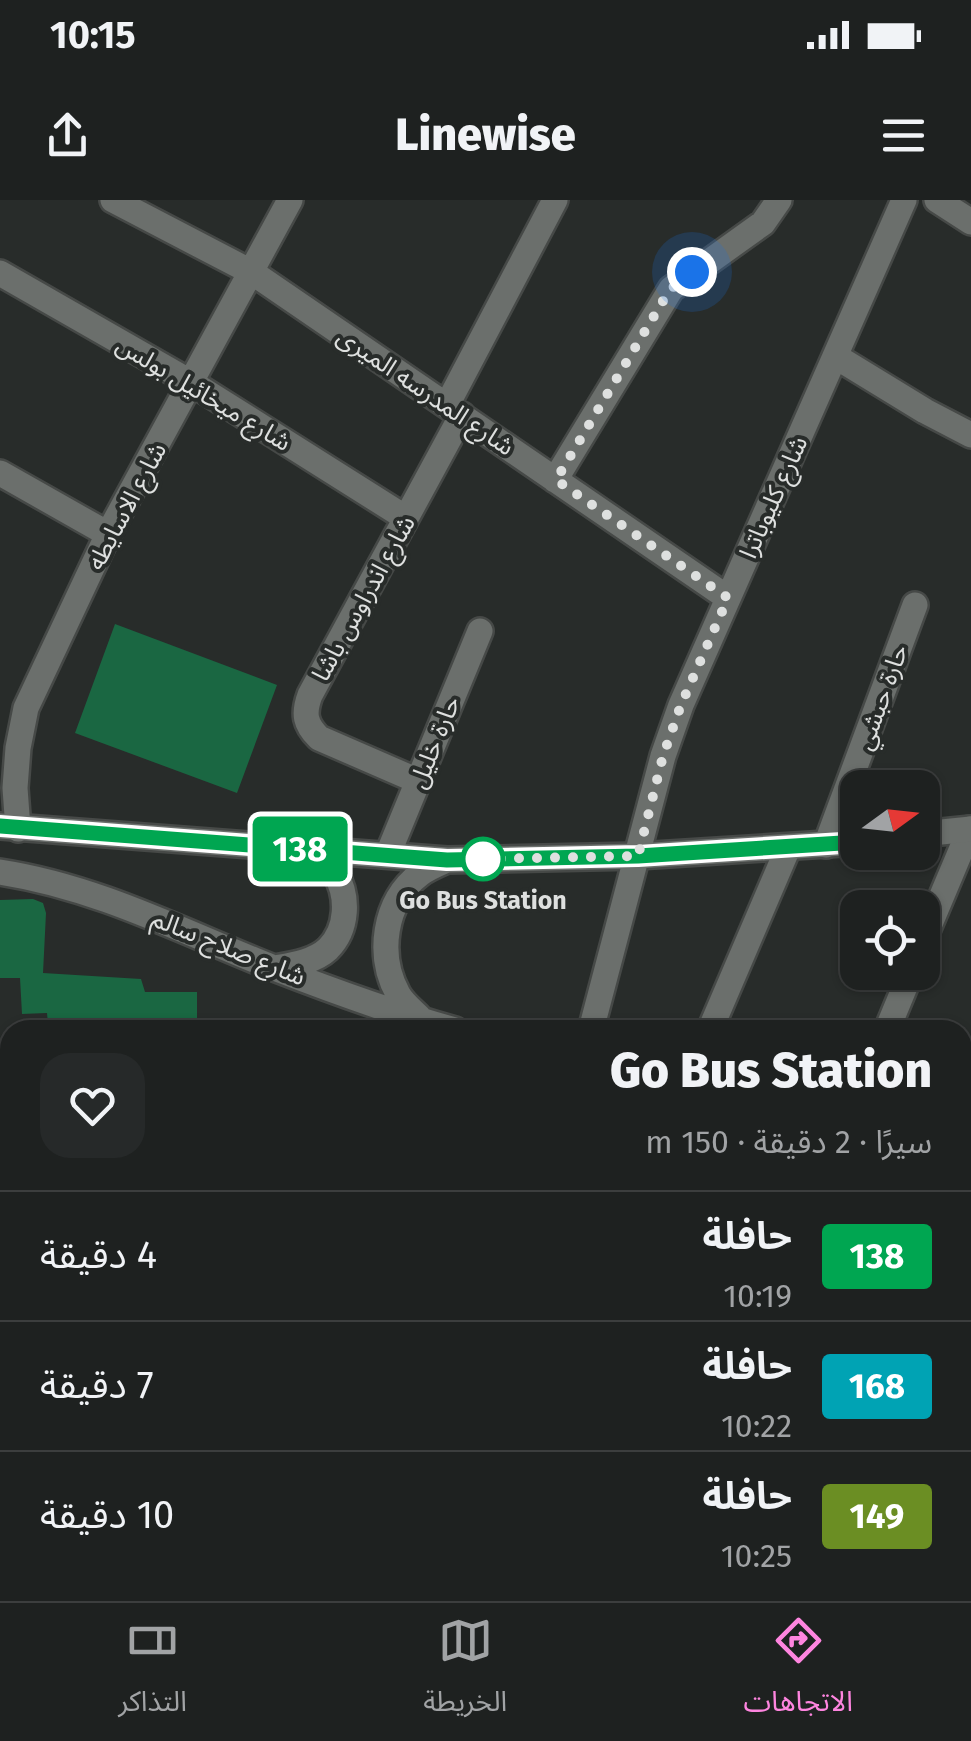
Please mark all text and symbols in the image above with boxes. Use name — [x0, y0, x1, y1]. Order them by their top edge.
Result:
text: 10:15 — [50, 12, 136, 58]
icon: share — [40, 108, 95, 163]
text: Linewise — [395, 108, 576, 162]
icon: menu — [876, 108, 931, 163]
your location — [667, 247, 717, 297]
street label: شارع المدرسه الميرى — [329, 321, 520, 465]
street label: شارع ميخائيل بولس — [109, 330, 296, 460]
street label: شارع كليوباترا — [734, 431, 817, 565]
street label: شارع الاسايطه — [81, 438, 176, 577]
street label: شارع اندراوس باشا — [306, 510, 424, 688]
street label: حارة حبشي — [849, 641, 918, 755]
street label: حارة خليل — [403, 692, 467, 793]
north arrow — [840, 770, 940, 870]
map controls — [840, 770, 940, 990]
line badge: 138 — [242, 816, 358, 882]
text: 138 — [273, 828, 327, 870]
marker: Go Bus Station — [462, 838, 504, 880]
place label: Go Bus Station — [399, 886, 567, 916]
button: locate — [840, 890, 940, 990]
street label: شارع صلاح سالم — [146, 904, 310, 996]
text: Go Bus Station — [610, 1042, 932, 1100]
button: heart — [40, 1053, 145, 1158]
text: سيرًا · 2 دقيقة · 150 m — [645, 1123, 932, 1161]
text: حافلة — [703, 1213, 792, 1259]
text: 4 دقيقة — [40, 1232, 157, 1278]
text: 138 — [850, 1235, 904, 1277]
text: 10:19 — [723, 1277, 792, 1315]
text: حافلة — [703, 1343, 792, 1389]
text: 7 دقيقة — [40, 1362, 154, 1408]
text: 168 — [849, 1365, 905, 1407]
text: 10:22 — [721, 1407, 792, 1445]
text: حافلة — [703, 1473, 792, 1519]
text: 10 دقيقة — [40, 1492, 174, 1538]
text: 149 — [850, 1495, 904, 1537]
text: 10:25 — [721, 1537, 792, 1575]
tab: التذاكر — [118, 1613, 187, 1732]
tab: الخريطة — [423, 1613, 507, 1732]
tab: الاتجاهات — [743, 1613, 853, 1732]

